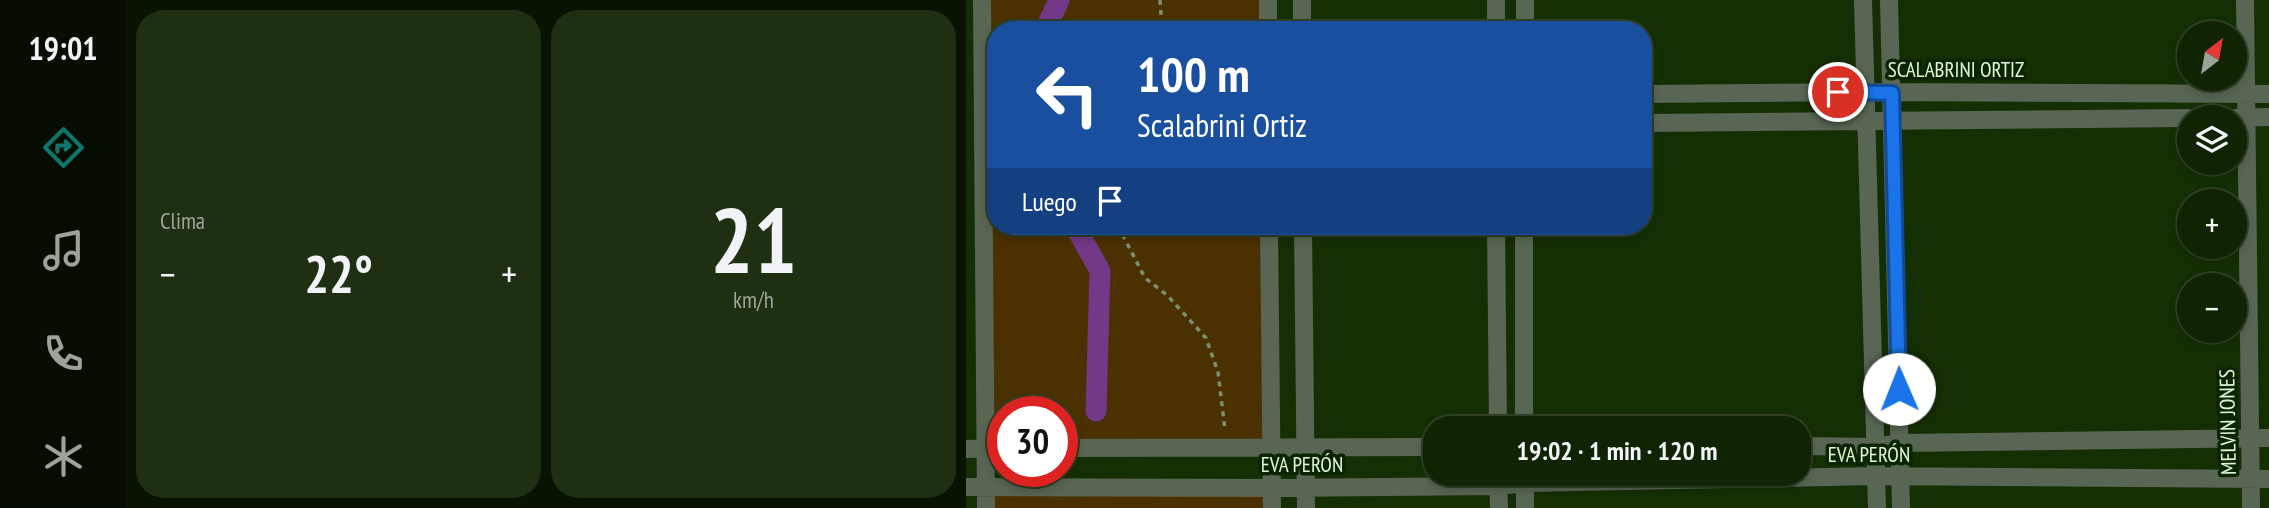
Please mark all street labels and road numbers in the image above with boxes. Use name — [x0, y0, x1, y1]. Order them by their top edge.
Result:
street label: SCALABRINI ORTIZ — [1888, 56, 2024, 83]
street label: MELVIN JONES — [2213, 369, 2242, 475]
street label: EVA PERÓN — [1828, 441, 1910, 468]
street label: EVA PERÓN — [1261, 451, 1343, 478]

